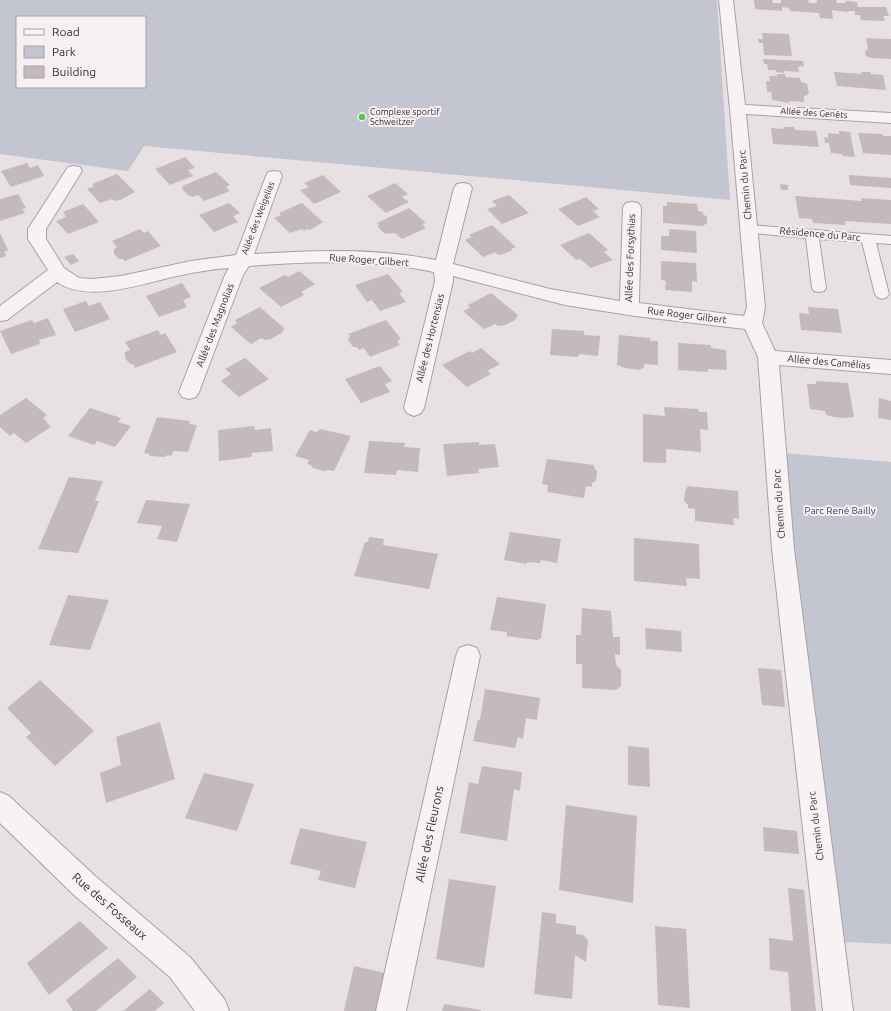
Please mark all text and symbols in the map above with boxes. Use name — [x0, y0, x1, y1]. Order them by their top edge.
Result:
legend — [16, 16, 146, 88]
text: Road — [52, 25, 80, 38]
text: Park — [52, 45, 76, 58]
text: Building — [52, 65, 96, 78]
street label: Allée des Genêts — [780, 106, 848, 120]
place label: Complexe sportif Schweitzer — [370, 107, 440, 127]
marker: Complexe sportif Schweitzer — [357, 112, 367, 122]
street label: Chemin du Parc — [736, 149, 754, 220]
street label: Allée des Weigelias — [239, 180, 277, 256]
street label: Allée des Forsythias — [623, 213, 637, 303]
street label: Résidence du Parc — [779, 225, 861, 243]
street label: Rue Roger Gilbert — [329, 252, 409, 268]
street label: Allée des Magnolias — [194, 282, 236, 368]
street label: Allée des Hortensias — [414, 292, 446, 384]
street label: Rue Roger Gilbert — [647, 305, 727, 325]
street label: Allée des Camélias — [787, 353, 871, 371]
street label: Chemin du Parc — [771, 468, 787, 539]
park label: Parc René Bailly — [805, 505, 876, 516]
street label: Allée des Fleurons — [412, 785, 446, 883]
street label: Chemin du Parc — [806, 790, 826, 861]
street label: Rue des Fosseaux — [70, 870, 150, 942]

